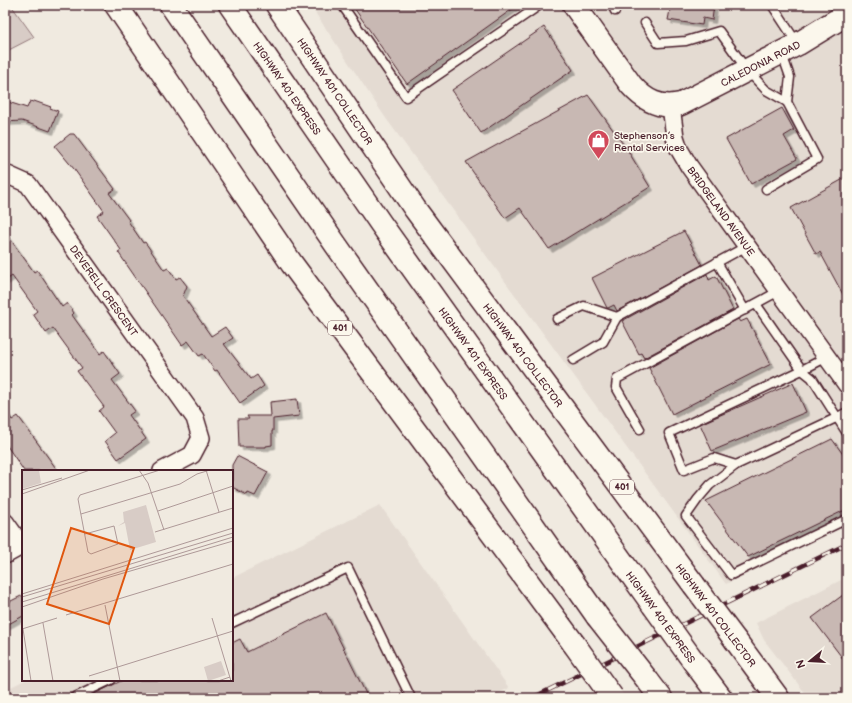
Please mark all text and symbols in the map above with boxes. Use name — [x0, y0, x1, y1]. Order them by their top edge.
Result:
street label: HIGHWAY 401 COLLECTOR — [294, 36, 375, 147]
street label: CALEDONIA ROAD — [719, 39, 803, 90]
street label: HIGHWAY 401 EXPRESS — [250, 40, 323, 138]
shop icon: Stephenson’s Rental Services — [585, 128, 611, 161]
place label: Stephenson’s Rental Services — [614, 130, 685, 154]
street label: BRIDGELAND AVENUE — [684, 164, 757, 259]
street label: DEVERELL CRESCENT — [67, 243, 140, 339]
street label: HIGHWAY 401 COLLECTOR — [480, 301, 565, 410]
street label: HIGHWAY 401 EXPRESS — [436, 306, 510, 402]
road number: 401 — [328, 321, 352, 335]
inset map — [22, 470, 233, 681]
road number: 401 — [610, 480, 634, 494]
street label: HIGHWAY 401 COLLECTOR — [673, 562, 758, 669]
street label: HIGHWAY 401 EXPRESS — [623, 569, 697, 666]
north arrow — [790, 641, 830, 681]
text: N — [794, 658, 808, 670]

